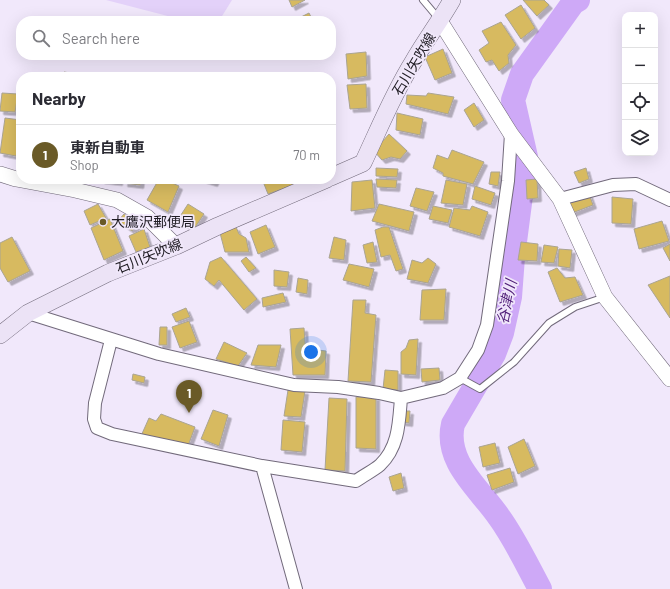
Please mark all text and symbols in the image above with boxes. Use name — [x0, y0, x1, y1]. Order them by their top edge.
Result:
map controls — [622, 12, 658, 156]
button: + — [622, 12, 658, 48]
search box — [16, 16, 336, 60]
icon: search — [30, 27, 52, 49]
text: Search here — [62, 29, 140, 47]
street label: 石川矢吹線 — [388, 29, 439, 98]
button: − — [622, 48, 658, 84]
button: locate — [622, 84, 658, 120]
text: Nearby — [32, 88, 86, 108]
button: layers — [622, 120, 658, 156]
text: 東新自動車 — [70, 138, 145, 156]
text: 1 — [43, 147, 47, 163]
text: 70 m — [293, 147, 320, 163]
text: Shop — [70, 157, 99, 173]
place label: 大鷹沢郵便局 — [111, 213, 195, 230]
marker: 大鷹沢郵便局 — [98, 217, 108, 227]
street label: 石川矢吹線 — [113, 235, 184, 277]
water label: 谷津川 — [493, 276, 520, 326]
your location — [301, 342, 321, 362]
pin: 1 — [176, 380, 202, 413]

